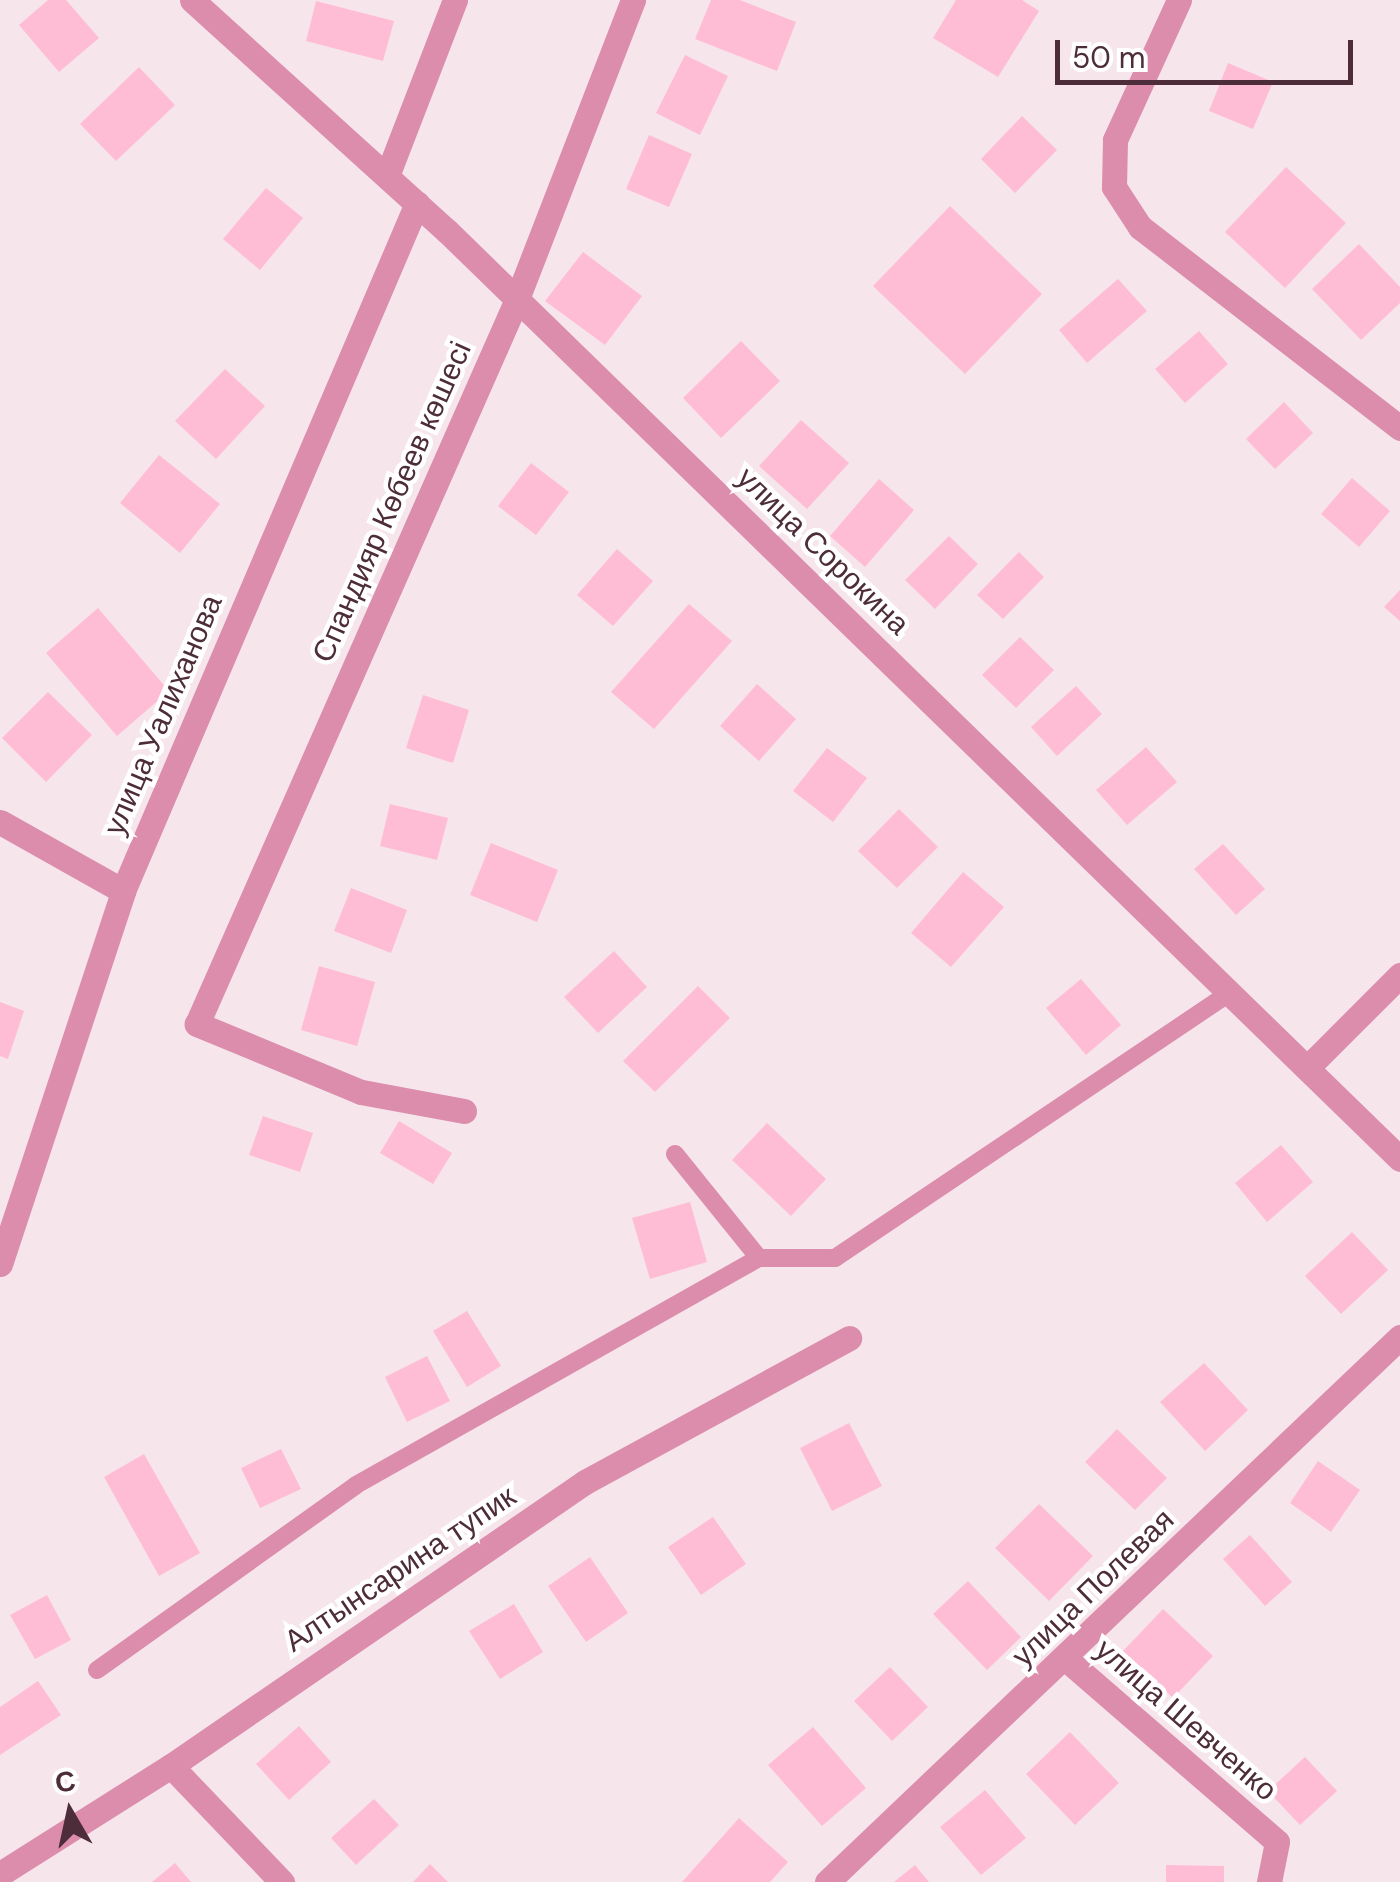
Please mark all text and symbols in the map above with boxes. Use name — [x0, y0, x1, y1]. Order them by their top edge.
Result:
scale bar — [1060, 20, 1358, 82]
text: 50 m — [1072, 38, 1146, 77]
street label: Спандияр Көбеев көшесі — [305, 336, 479, 668]
street label: улица Сорокина — [729, 460, 917, 642]
street label: улица Уалиханова — [96, 590, 230, 840]
street label: Алтынсарина тупик — [278, 1478, 522, 1660]
street label: улица Полевая — [1005, 1502, 1181, 1674]
street label: улица Шевченко — [1088, 1632, 1284, 1808]
north arrow — [20, 1762, 120, 1862]
text: С — [52, 1762, 78, 1802]

